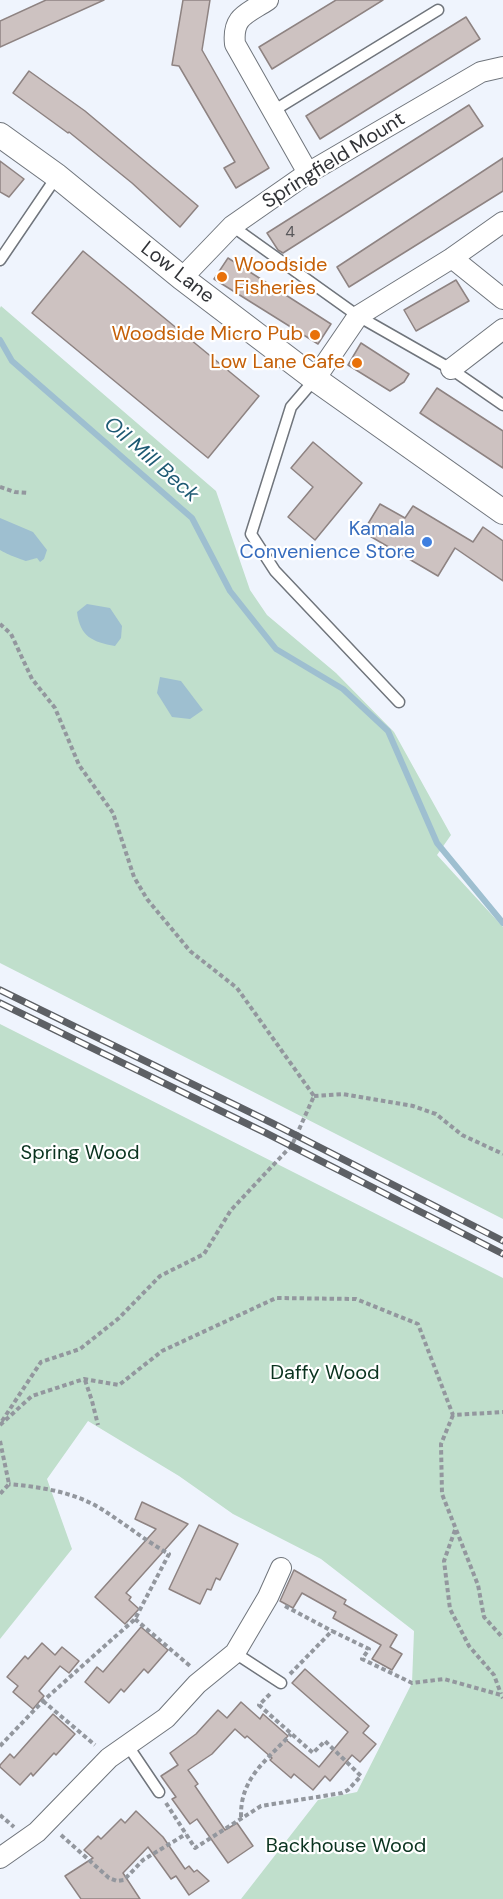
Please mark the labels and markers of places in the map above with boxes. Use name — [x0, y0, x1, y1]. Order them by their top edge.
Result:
place label: Woodside Fisheries — [234, 254, 327, 301]
marker: Woodside Fisheries — [215, 270, 229, 284]
place label: Woodside Micro Pub — [112, 323, 303, 347]
marker: Woodside Micro Pub — [308, 328, 322, 342]
place label: Low Lane Cafe — [210, 351, 345, 375]
marker: Low Lane Cafe — [350, 356, 364, 370]
place label: Kamala Convenience Store — [239, 518, 415, 565]
marker: Kamala Convenience Store — [420, 535, 434, 549]

